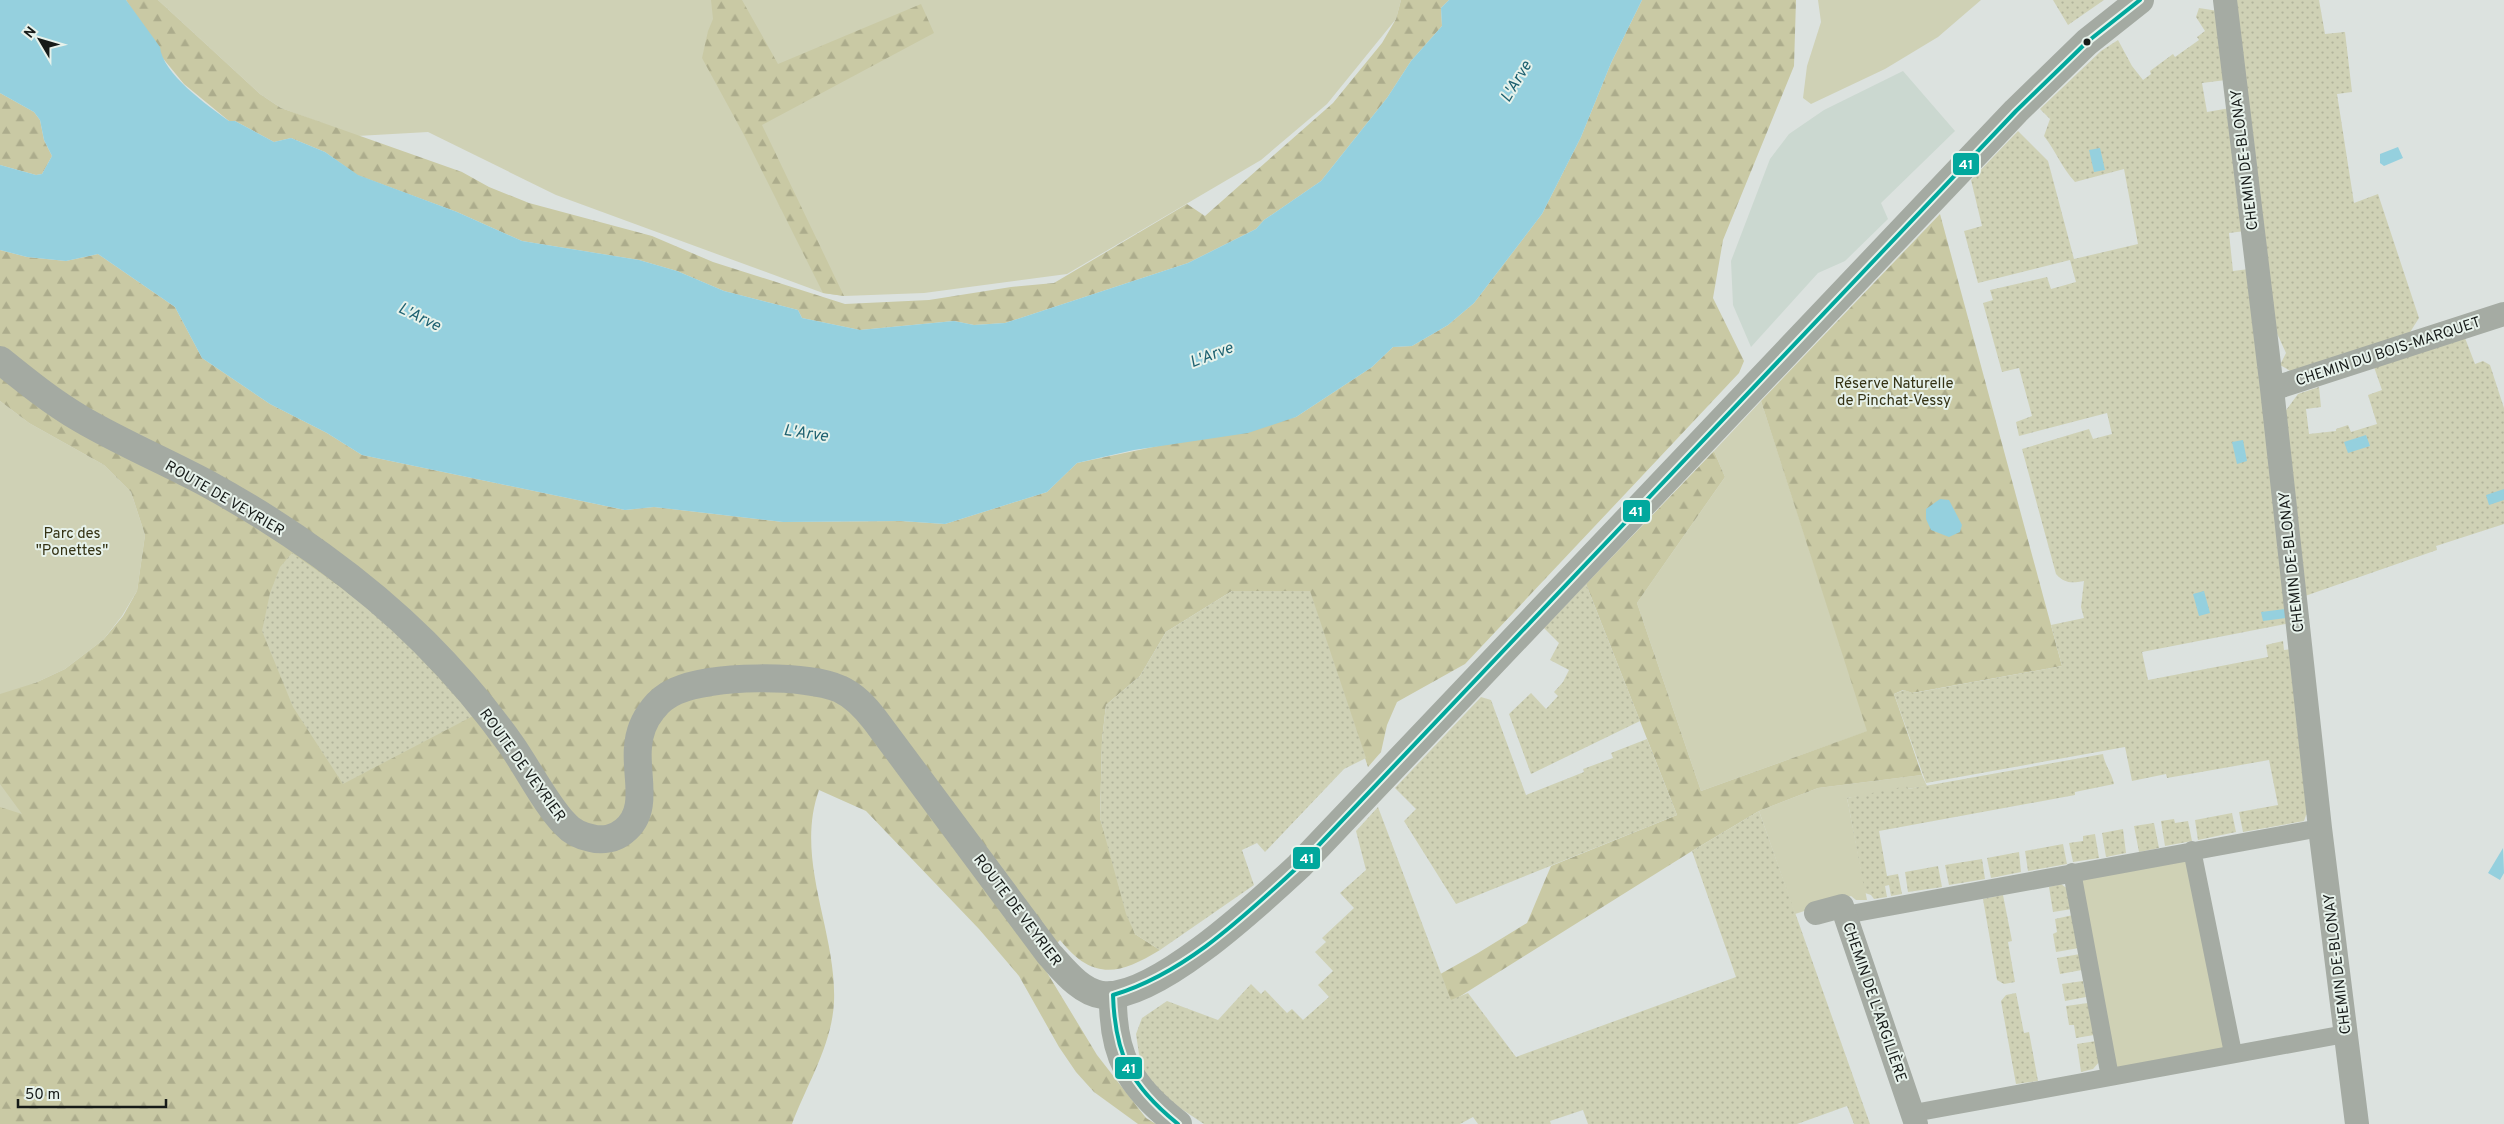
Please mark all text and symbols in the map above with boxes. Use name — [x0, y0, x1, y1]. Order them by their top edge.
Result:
north arrow — [15, 15, 65, 65]
text: N — [21, 24, 41, 42]
unlabelled marker — [2082, 37, 2092, 47]
water label: L'Arve — [1497, 57, 1537, 106]
street label: CHEMIN DE-BLONAY — [2227, 88, 2264, 231]
line badge: 41 — [1952, 152, 1980, 176]
text: 41 — [1959, 157, 1973, 174]
water label: L'Arve — [395, 299, 444, 337]
street label: CHEMIN DU BOIS-MARQUET — [2293, 313, 2483, 391]
water label: L'Arve — [1187, 338, 1237, 373]
park label: Réserve Naturelle de Pinchat-Vessy — [1834, 375, 1954, 411]
water label: L'Arve — [782, 421, 830, 447]
street label: ROUTE DE VEYRIER — [161, 457, 288, 541]
street label: CHEMIN DE-BLONAY — [2276, 490, 2309, 633]
line badge: 41 — [1622, 499, 1651, 523]
text: 41 — [1629, 504, 1643, 521]
park label: Parc des "Ponettes" — [36, 525, 108, 561]
street label: ROUTE DE VEYRIER — [474, 706, 569, 826]
line badge: 41 — [1292, 846, 1321, 870]
street label: ROUTE DE VEYRIER — [969, 851, 1065, 971]
text: 41 — [1300, 851, 1314, 868]
street label: CHEMIN DE-BLONAY — [2320, 892, 2357, 1035]
street label: CHEMIN DE L'ARGILIÈRE — [1837, 920, 1911, 1085]
line badge: 41 — [1114, 1056, 1143, 1080]
text: 41 — [1122, 1061, 1136, 1078]
scale bar — [18, 1076, 165, 1108]
text: 50 m — [25, 1086, 60, 1105]

